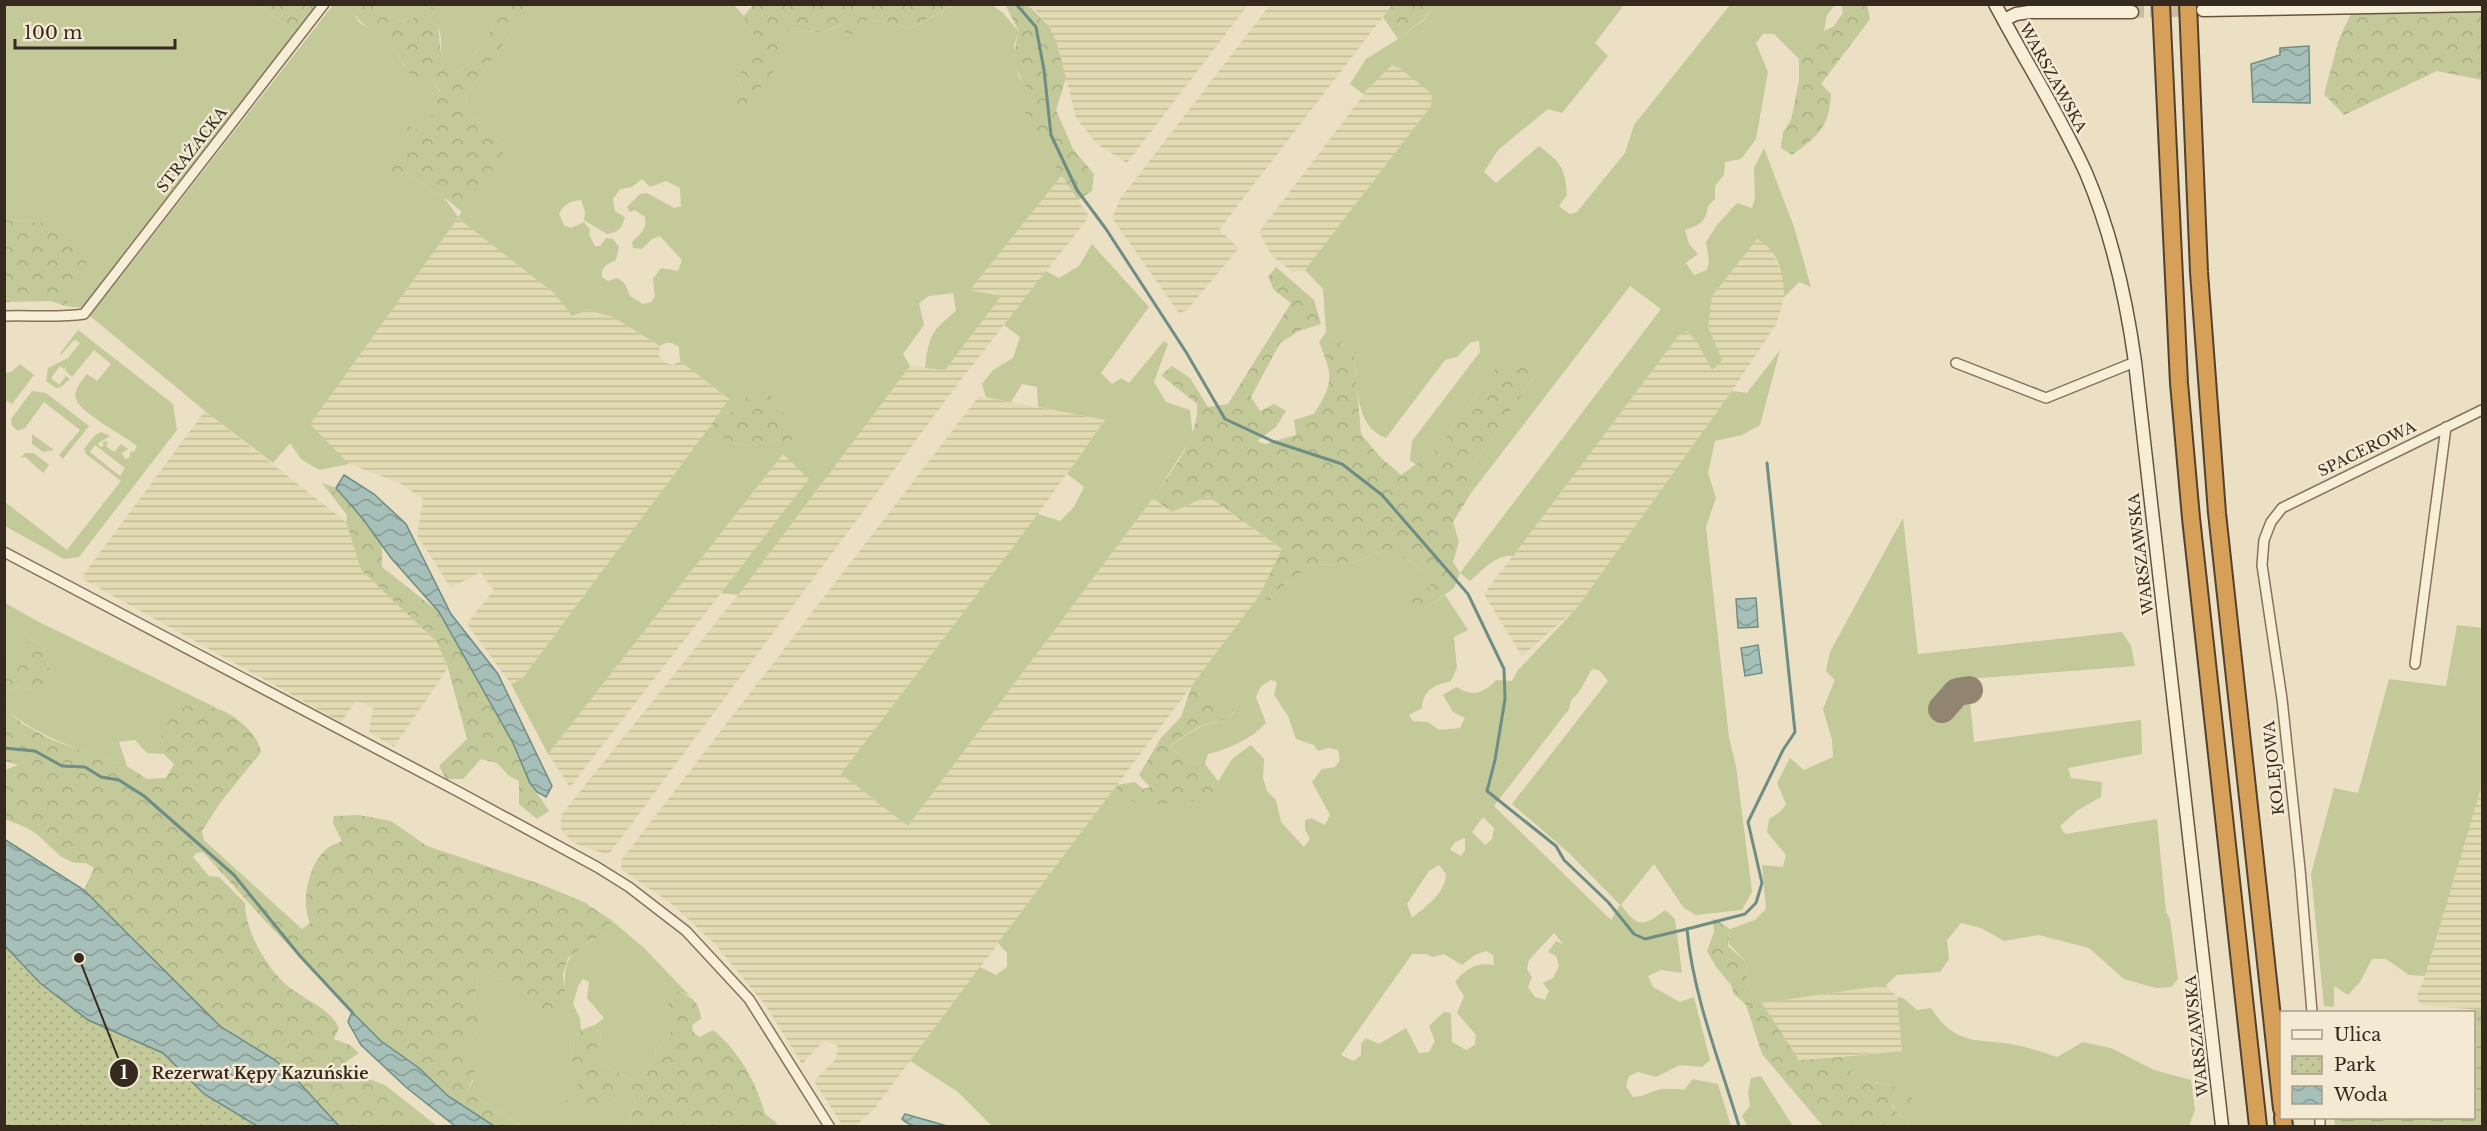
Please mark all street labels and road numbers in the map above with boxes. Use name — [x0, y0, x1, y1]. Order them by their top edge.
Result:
street label: WARSZAWSKA — [2015, 19, 2092, 136]
street label: STRAŻACKA — [152, 103, 231, 196]
street label: SPACEROWA — [2315, 416, 2419, 480]
street label: WARSZAWSKA — [2124, 492, 2157, 617]
street label: KOLEJOWA — [2259, 720, 2288, 816]
street label: WARSZAWSKA — [2181, 974, 2212, 1099]

